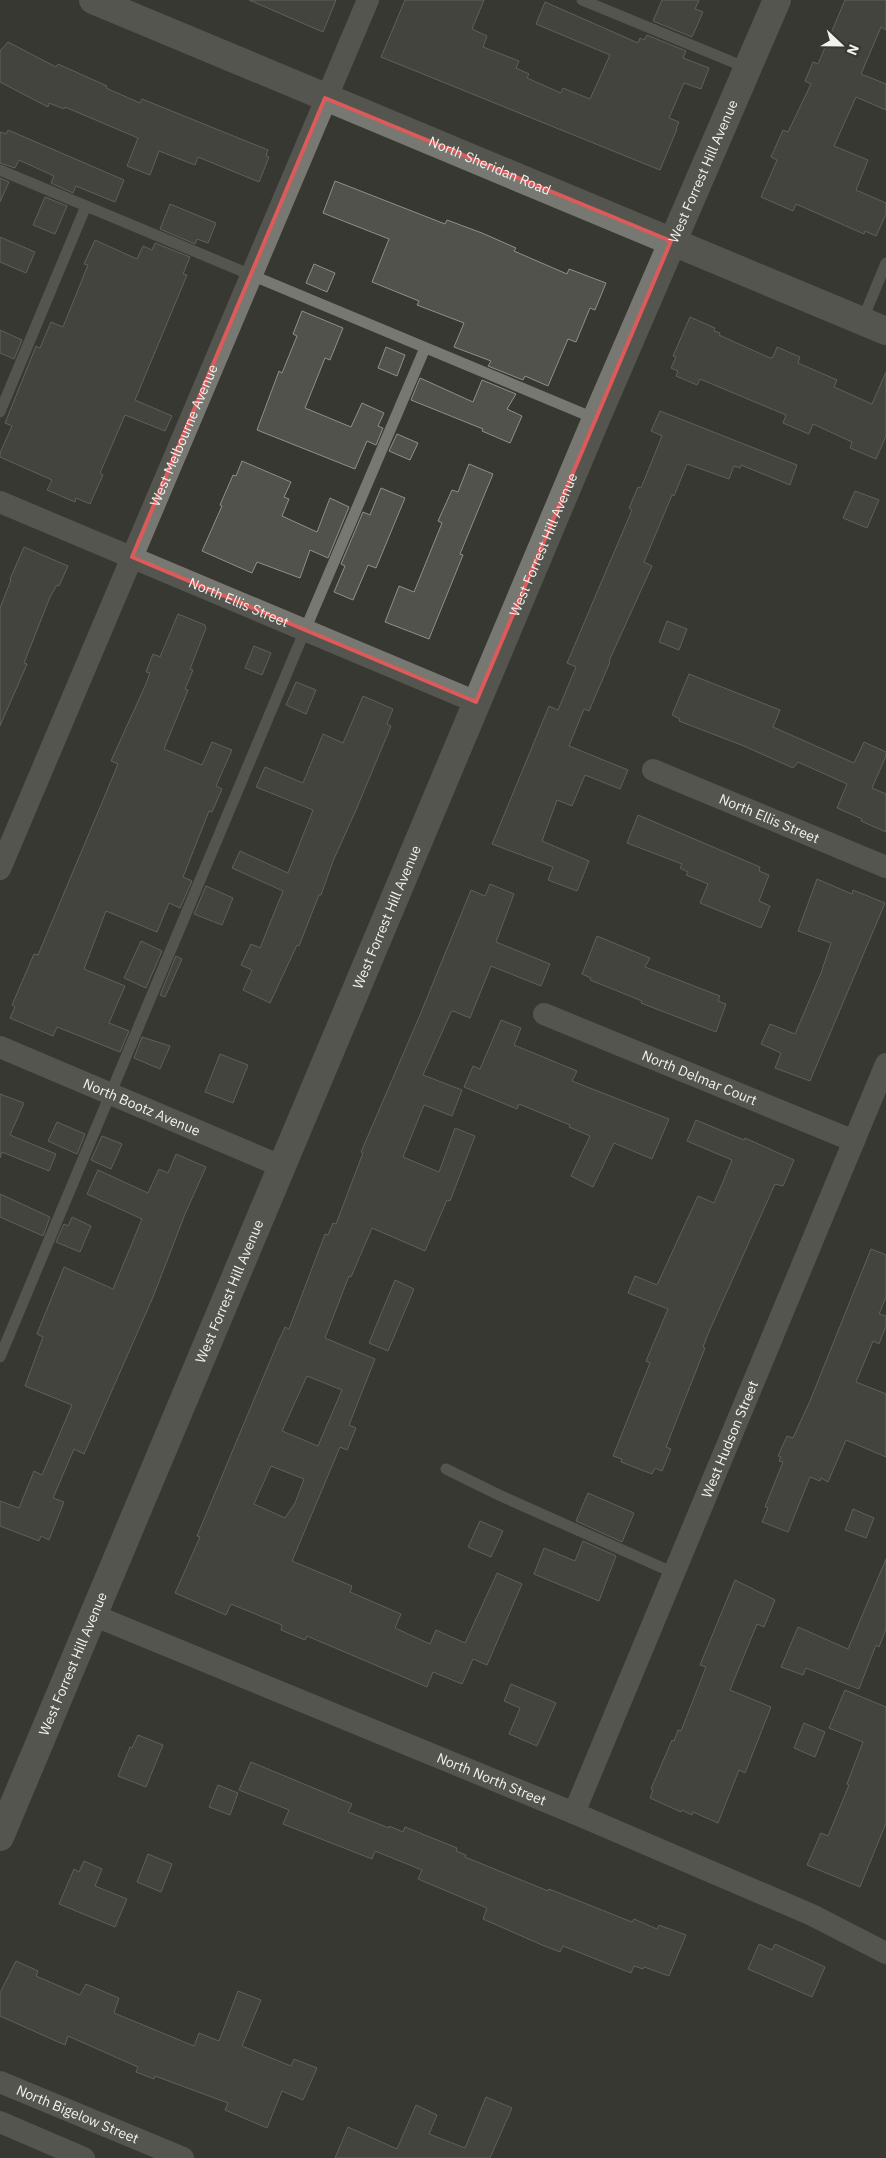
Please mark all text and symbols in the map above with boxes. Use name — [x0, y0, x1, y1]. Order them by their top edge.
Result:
north arrow — [816, 20, 866, 70]
text: N — [843, 42, 863, 58]
street label: West Forrest Hill Avenue — [664, 97, 742, 246]
street label: North Sheridan Road — [426, 132, 554, 199]
street label: West Melbourne Avenue — [146, 361, 222, 509]
street label: West Forrest Hill Avenue — [505, 470, 582, 619]
street label: North Ellis Street — [186, 573, 292, 631]
street label: North Ellis Street — [716, 790, 822, 847]
street label: West Forrest Hill Avenue — [349, 842, 425, 992]
street label: North Delmar Court — [639, 1046, 760, 1109]
street label: North Bootz Avenue — [81, 1074, 203, 1140]
street label: West Forrest Hill Avenue — [191, 1216, 268, 1366]
street label: West Hudson Street — [697, 1378, 762, 1500]
street label: West Forrest Hill Avenue — [35, 1589, 111, 1738]
street label: North North Street — [434, 1749, 549, 1810]
street label: North Bigelow Street — [14, 2081, 142, 2148]

